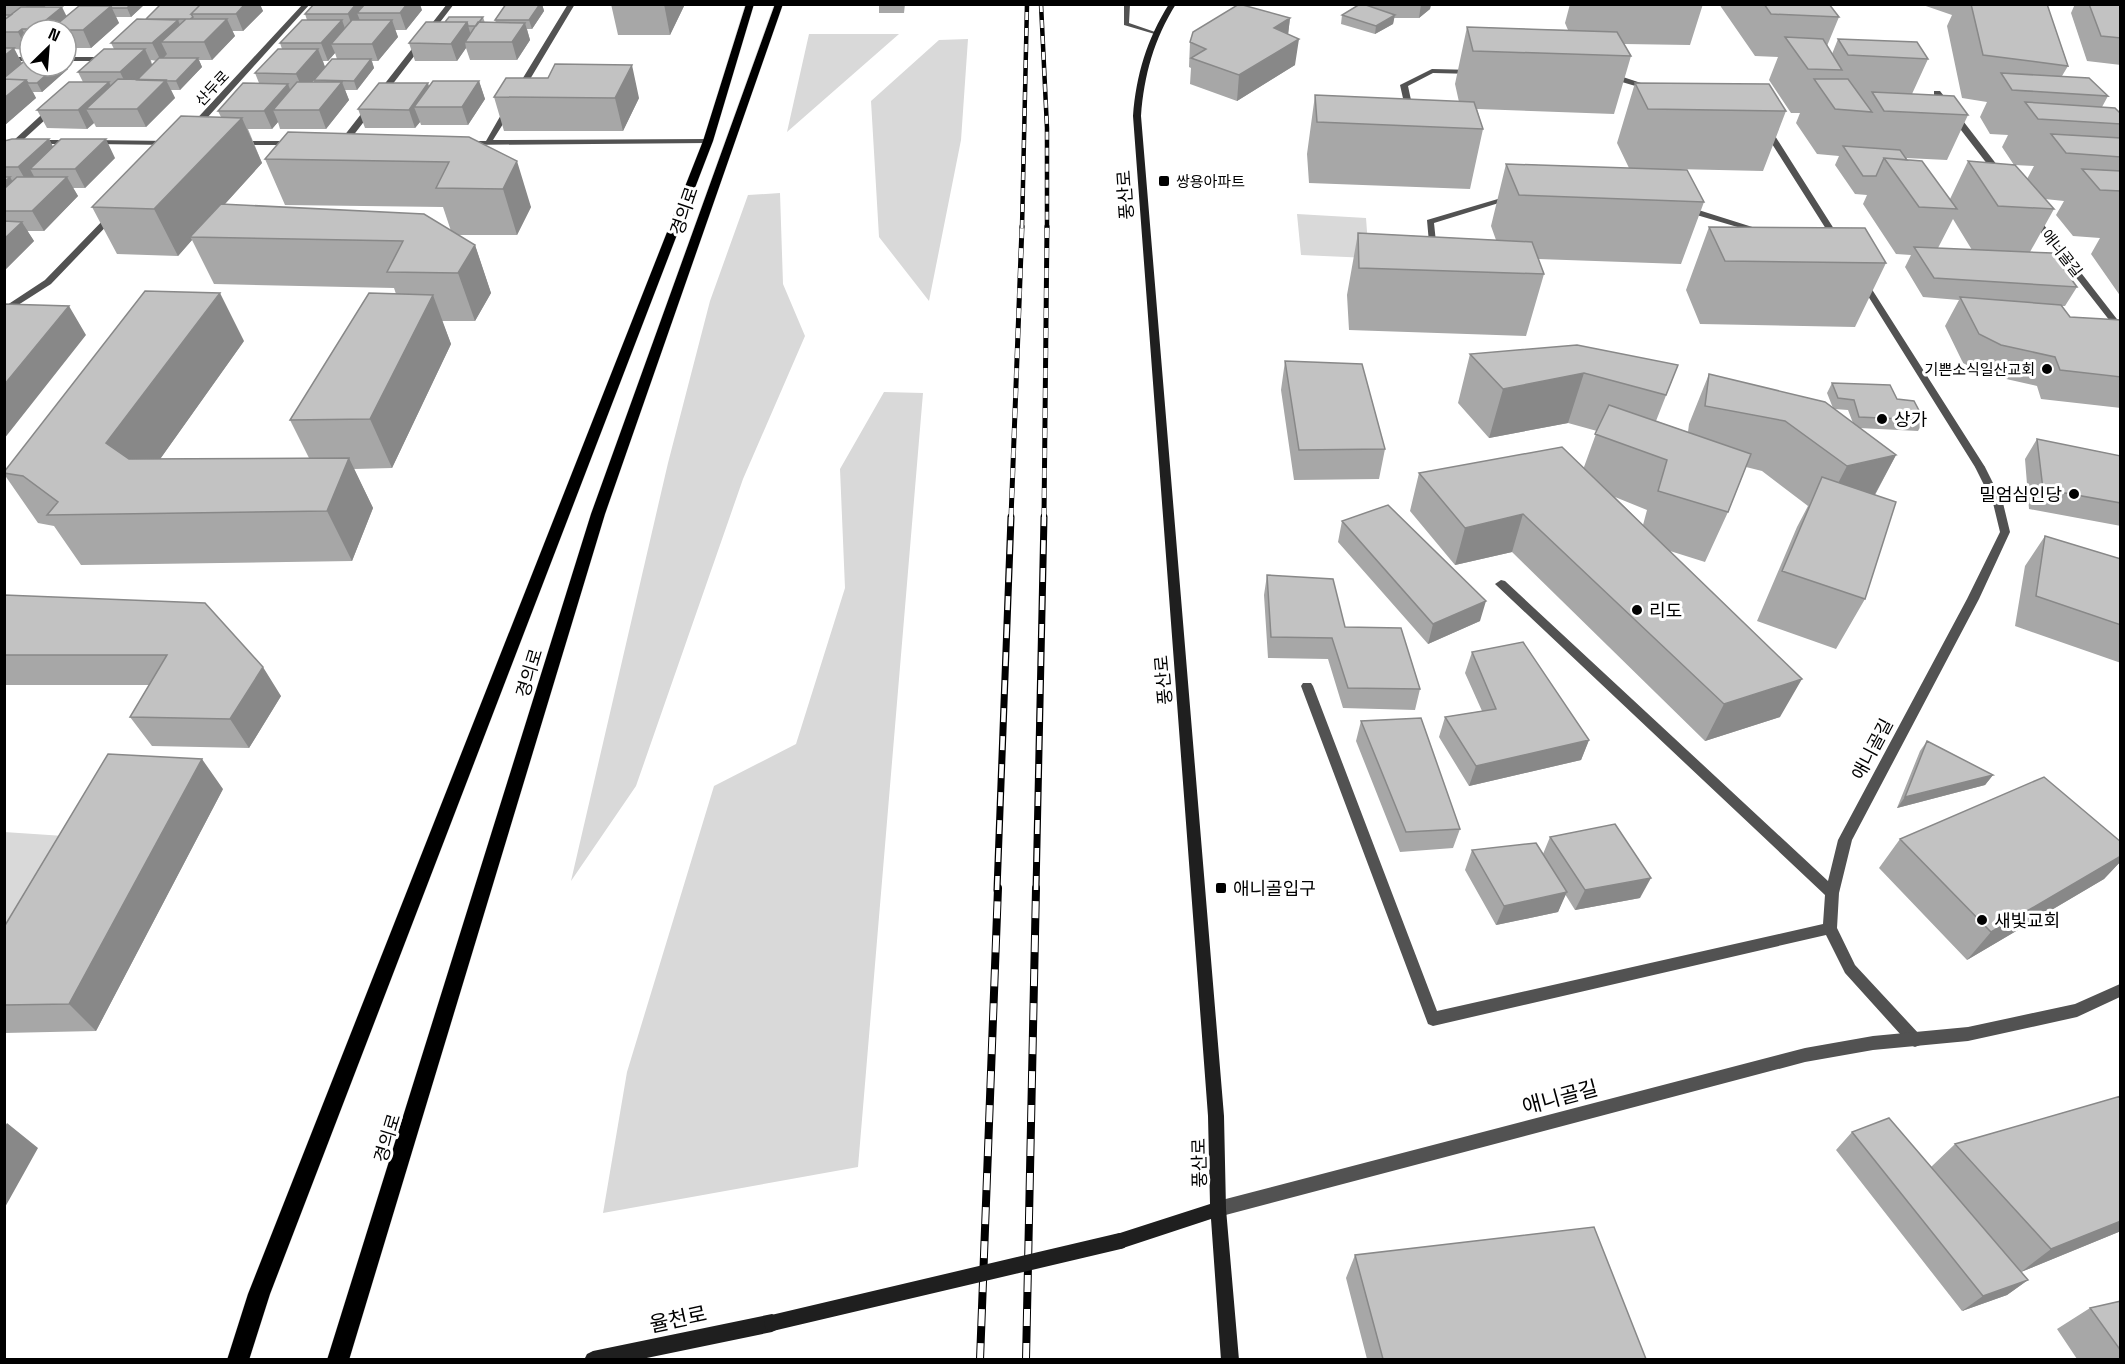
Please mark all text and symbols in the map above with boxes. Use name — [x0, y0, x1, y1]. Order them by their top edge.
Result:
north arrow — [18, 18, 78, 78]
text: N — [45, 23, 63, 47]
street label: 산두로 — [191, 66, 233, 110]
street label: 풍산로 — [1112, 169, 1138, 221]
place label: 쌍용아파트 — [1176, 172, 1245, 191]
marker: 쌍용아파트 — [1157, 174, 1171, 188]
street label: 경의로 — [665, 184, 703, 238]
street label: 애니골길 — [2038, 225, 2086, 281]
place label: 기쁜소식일산교회 — [1925, 360, 2035, 379]
marker: 기쁜소식일산교회 — [2040, 362, 2054, 376]
place label: 상가 — [1894, 408, 1928, 431]
marker: 상가 — [1875, 412, 1889, 426]
place label: 밀엄심인당 — [1979, 483, 2062, 506]
marker: 밀엄심인당 — [2067, 487, 2081, 501]
place label: 리도 — [1649, 599, 1682, 622]
marker: 리도 — [1630, 603, 1644, 617]
street label: 경의로 — [511, 646, 547, 700]
street label: 풍산로 — [1149, 654, 1177, 706]
street label: 애니골길 — [1846, 714, 1898, 784]
place label: 애니골입구 — [1233, 877, 1316, 900]
marker: 애니골입구 — [1214, 881, 1228, 895]
place label: 새빛교회 — [1994, 909, 2060, 932]
marker: 새빛교회 — [1975, 913, 1989, 927]
street label: 애니골길 — [1519, 1074, 1601, 1120]
street label: 경의로 — [369, 1111, 405, 1165]
street label: 풍산로 — [1187, 1138, 1211, 1188]
street label: 율천로 — [647, 1300, 709, 1338]

